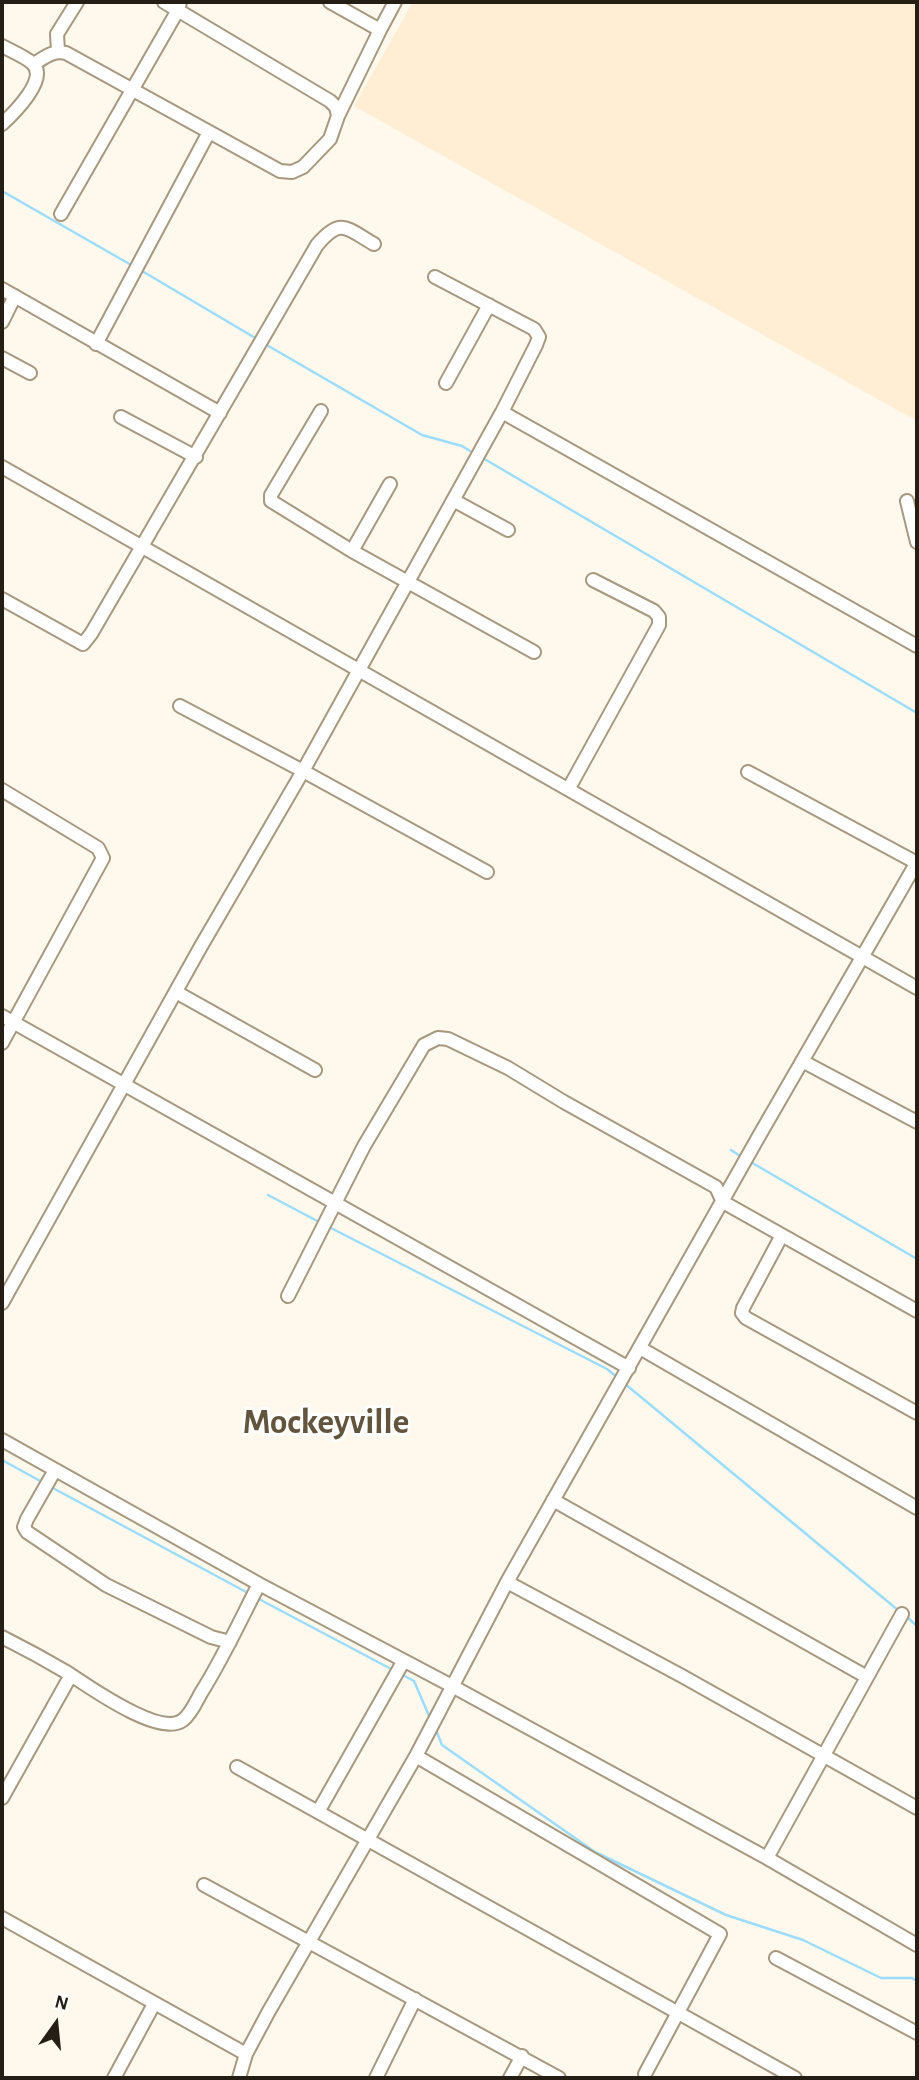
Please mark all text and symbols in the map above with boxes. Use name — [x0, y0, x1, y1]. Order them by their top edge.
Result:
district label: Mockeyville — [243, 1401, 409, 1443]
north arrow — [21, 1989, 91, 2059]
text: N — [53, 1992, 70, 2014]

